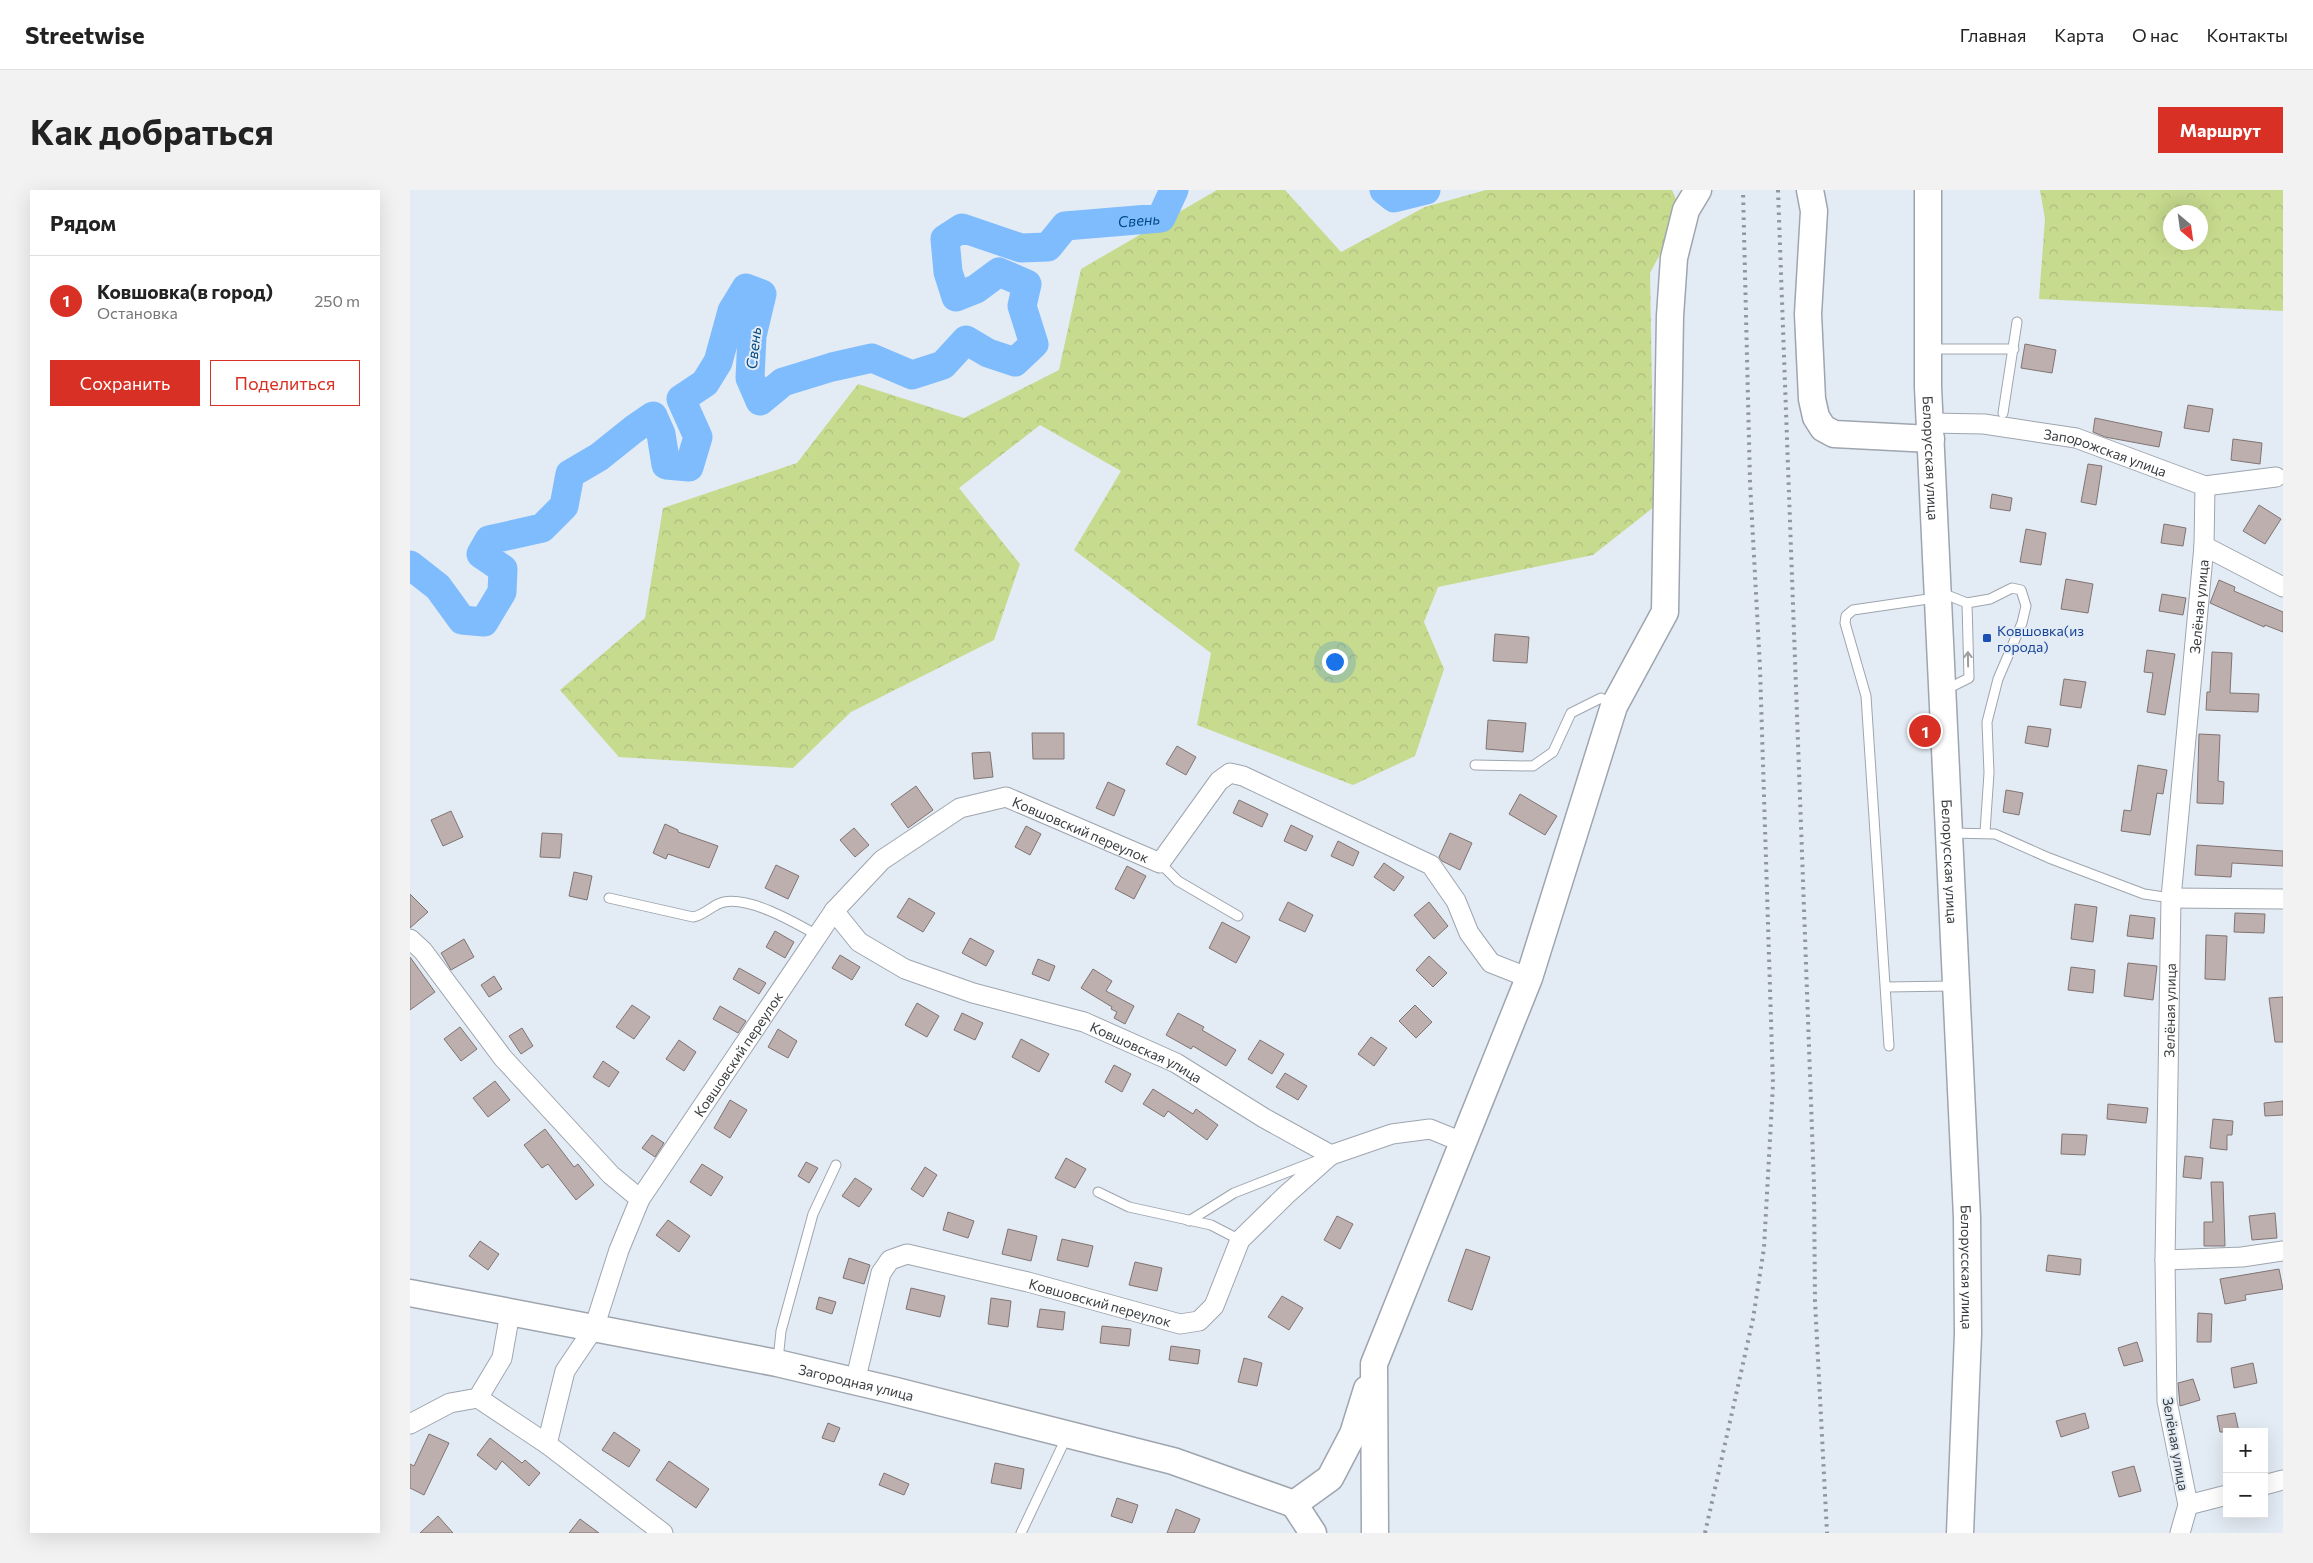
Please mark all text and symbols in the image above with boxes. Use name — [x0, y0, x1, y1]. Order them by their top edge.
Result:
text: Streetwise — [25, 20, 145, 49]
text: Главная — [1960, 24, 2026, 46]
text: Карта — [2054, 24, 2104, 46]
text: О нас — [2132, 24, 2179, 46]
text: Контакты — [2207, 24, 2288, 46]
button: Маршрут — [2158, 107, 2283, 153]
text: Как добраться — [30, 109, 274, 152]
north arrow — [2163, 205, 2208, 250]
water label: Свень — [1117, 209, 1161, 231]
text: Рядом — [50, 210, 116, 235]
text: Ковшовка(в город) — [97, 280, 273, 303]
text: 1 — [62, 291, 70, 310]
text: 250 m — [314, 291, 360, 310]
text: Остановка — [97, 303, 178, 322]
water label: Свень — [742, 326, 764, 370]
button: Сохранить — [50, 360, 200, 406]
button: Поделиться — [210, 360, 360, 406]
street label: Белорусская улица — [1920, 395, 1943, 521]
street label: Запорожская улица — [2043, 425, 2169, 480]
street label: Зелёная улица — [2185, 559, 2211, 654]
place label: Ковшовка(из города) — [1997, 622, 2084, 655]
marker: Ковшовка(из города) — [1981, 632, 1993, 644]
your location — [1322, 649, 1348, 675]
one-way arrow — [1963, 651, 1973, 668]
pin: 1 — [1909, 712, 1941, 750]
street label: Ковшовский переулок — [1010, 792, 1152, 866]
street label: Белорусская улица — [1939, 799, 1962, 924]
street label: Зелёная улица — [2160, 963, 2178, 1058]
street label: Ковшовский переулок — [690, 988, 786, 1120]
street label: Ковшовская улица — [1088, 1017, 1205, 1086]
street label: Белорусская улица — [1958, 1204, 1976, 1329]
street label: Ковшовский переулок — [1027, 1274, 1174, 1330]
street label: Загородная улица — [797, 1360, 916, 1404]
street label: Зелёная улица — [2159, 1396, 2193, 1492]
map controls — [2223, 1428, 2268, 1518]
button: + — [2223, 1428, 2268, 1473]
button: − — [2223, 1473, 2268, 1518]

